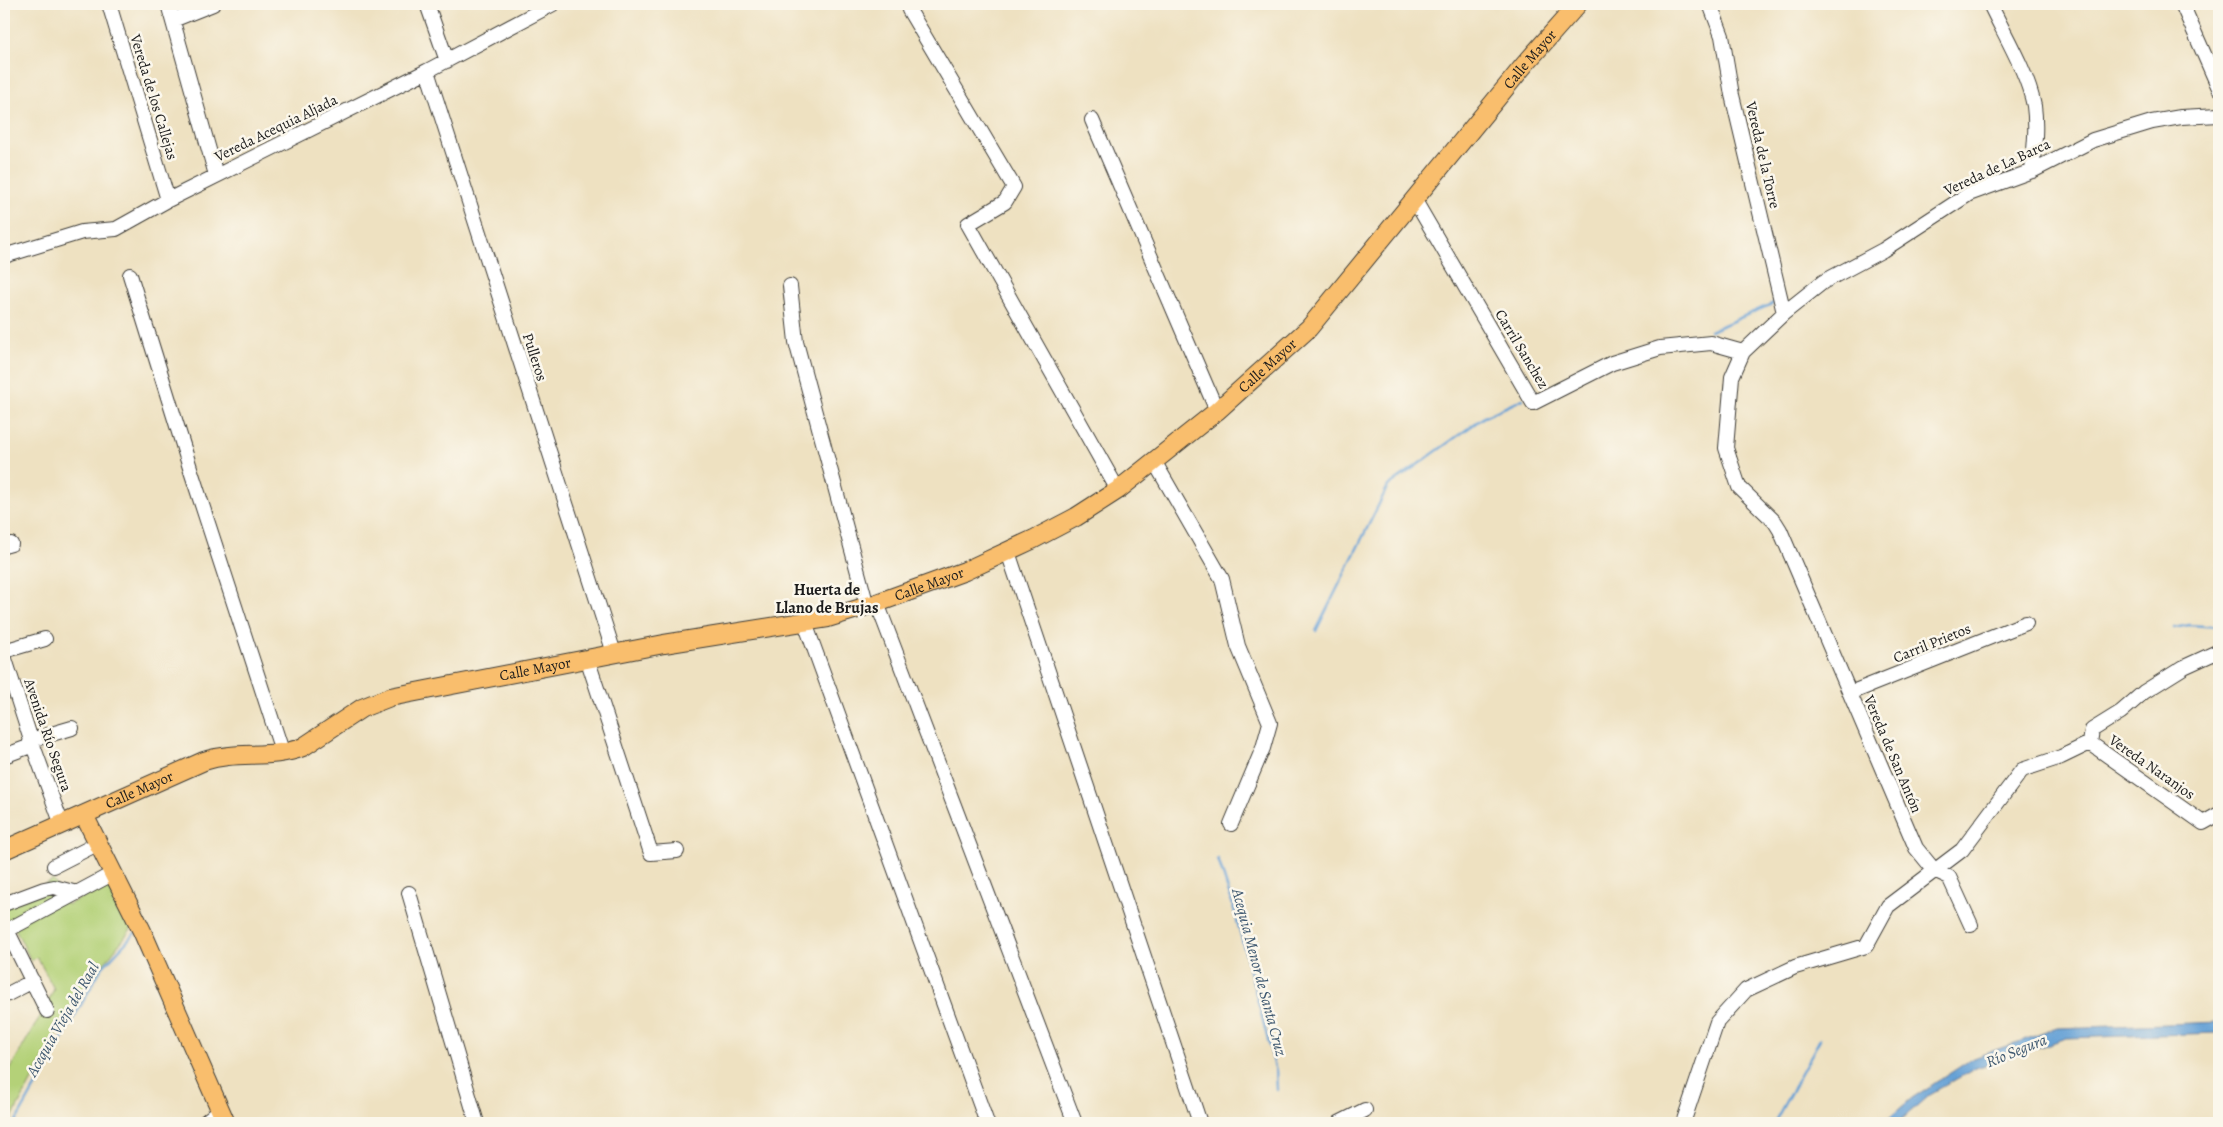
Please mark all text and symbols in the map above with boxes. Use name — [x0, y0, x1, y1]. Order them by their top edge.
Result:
street label: Calle Mayor — [1499, 25, 1561, 93]
street label: Vereda de los Callejas — [125, 31, 183, 162]
street label: Vereda Acequia Aljada — [210, 90, 341, 167]
street label: Vereda de la Torre — [1741, 99, 1785, 211]
street label: Vereda de La Barca — [1940, 134, 2053, 201]
street label: Carril Sanchez — [1490, 305, 1554, 393]
street label: Pulleros — [518, 330, 552, 384]
street label: Calle Mayor — [1234, 334, 1301, 397]
street label: Calle Mayor — [892, 562, 967, 606]
district label: Huerta de Llano de Brujas — [775, 579, 879, 619]
street label: Carril Prietos — [1890, 618, 1974, 668]
street label: Calle Mayor — [498, 652, 573, 686]
street label: Avenida Río Segura — [19, 675, 77, 794]
street label: Vereda de San Antón — [1859, 691, 1927, 816]
street label: Vereda Naranjos — [2104, 729, 2199, 804]
street label: Calle Mayor — [102, 766, 177, 814]
water label: Acequia Menor de Santa Cruz — [1226, 885, 1292, 1059]
water label: Acequia Vieja del Raal — [21, 958, 105, 1082]
water label: Río Segura — [1983, 1029, 2051, 1073]

